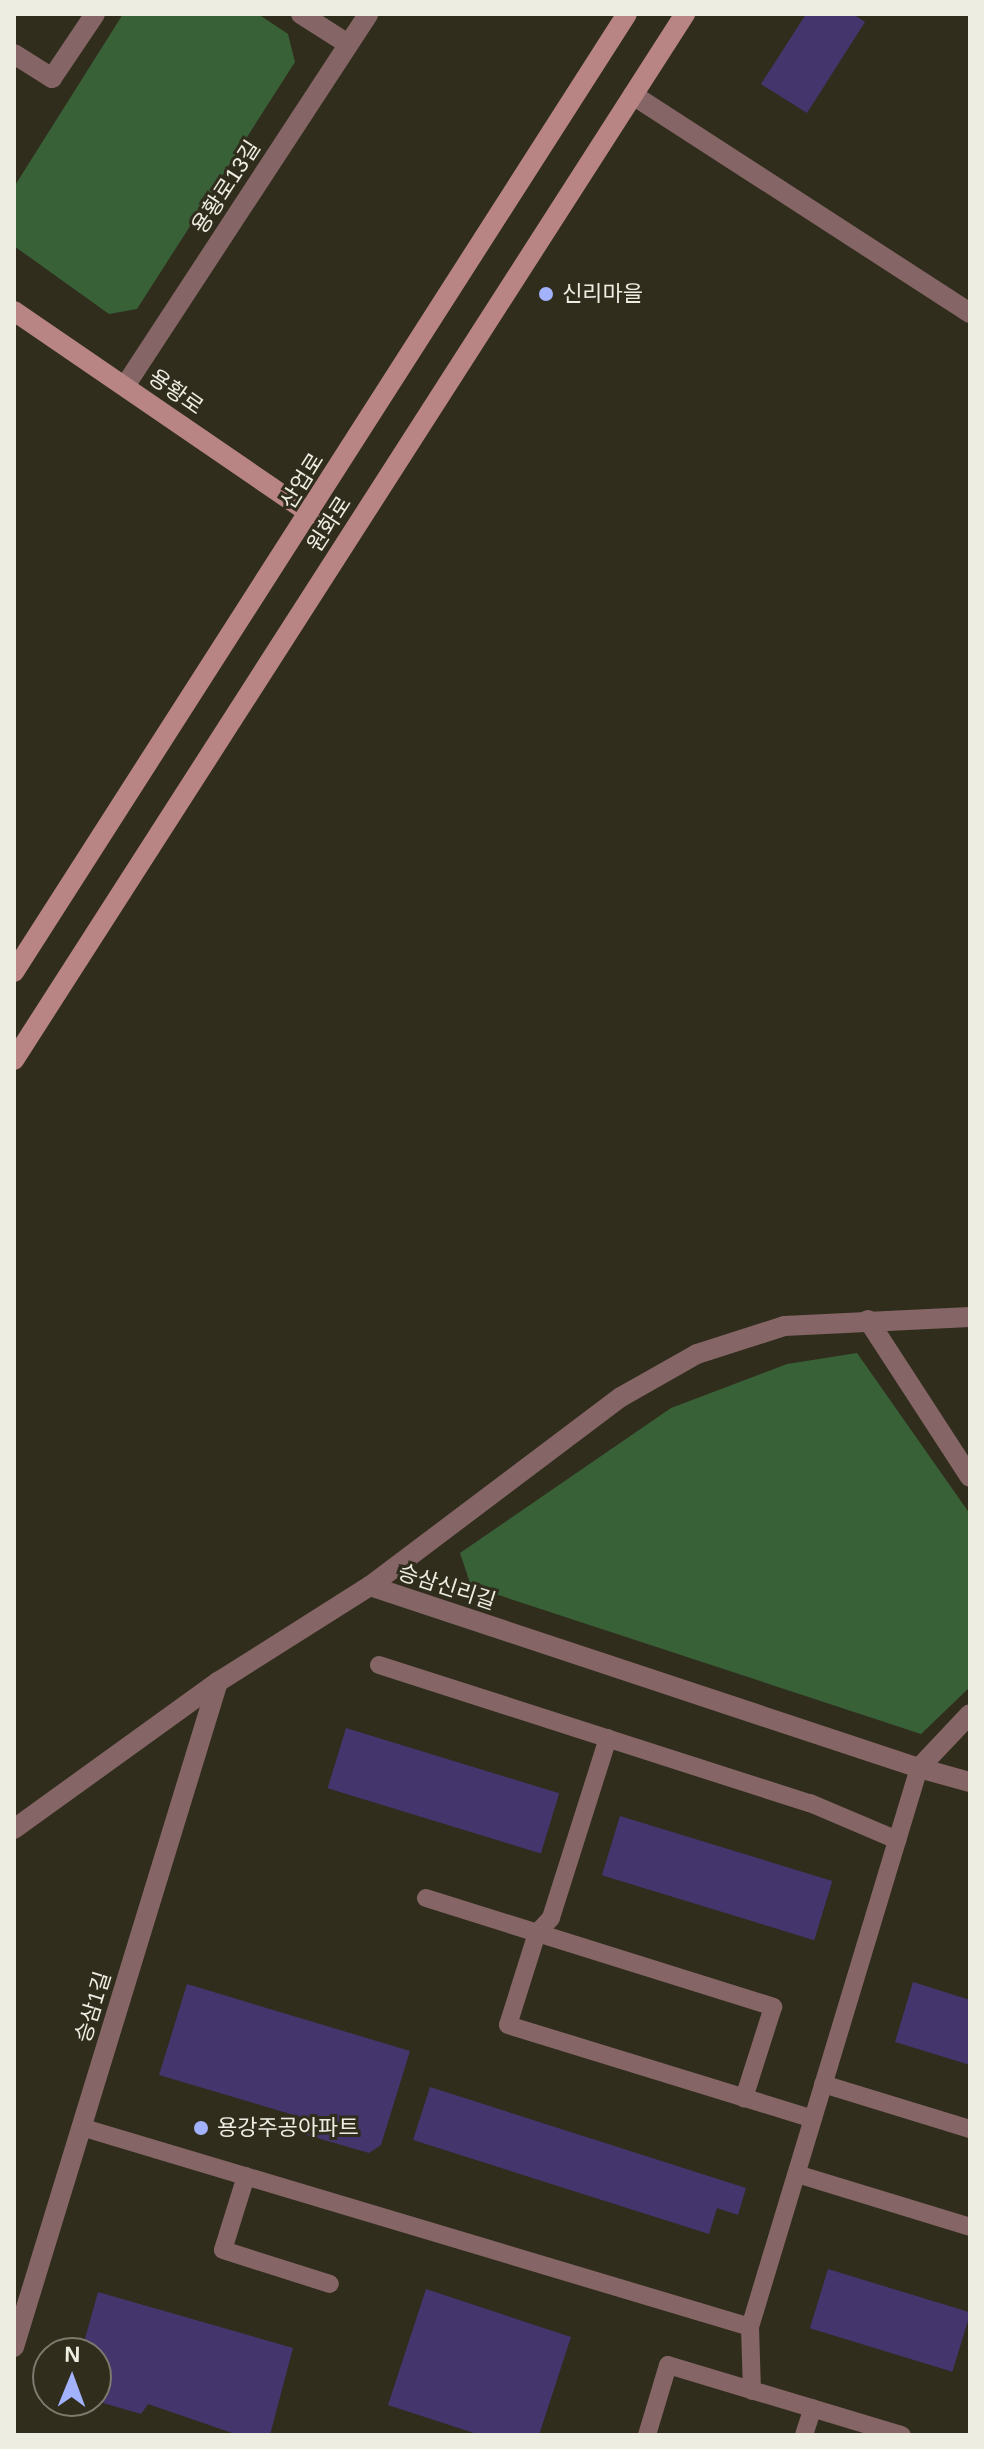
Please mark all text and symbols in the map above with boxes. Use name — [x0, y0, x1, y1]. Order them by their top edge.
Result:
street label: 용황로13길 — [186, 136, 266, 238]
place label: 신리마을 — [562, 281, 643, 307]
marker: 신리마을 — [537, 285, 555, 303]
street label: 용황로 — [144, 364, 208, 420]
street label: 산업로 — [275, 448, 329, 514]
street label: 원화로 — [301, 491, 357, 557]
street label: 승삼신리길 — [395, 1559, 499, 1615]
street label: 승삼1길 — [70, 1968, 116, 2046]
place label: 용강주공아파트 — [217, 2115, 359, 2141]
marker: 용강주공아파트 — [192, 2119, 210, 2137]
north arrow — [32, 2337, 112, 2417]
text: N — [64, 2342, 81, 2367]

